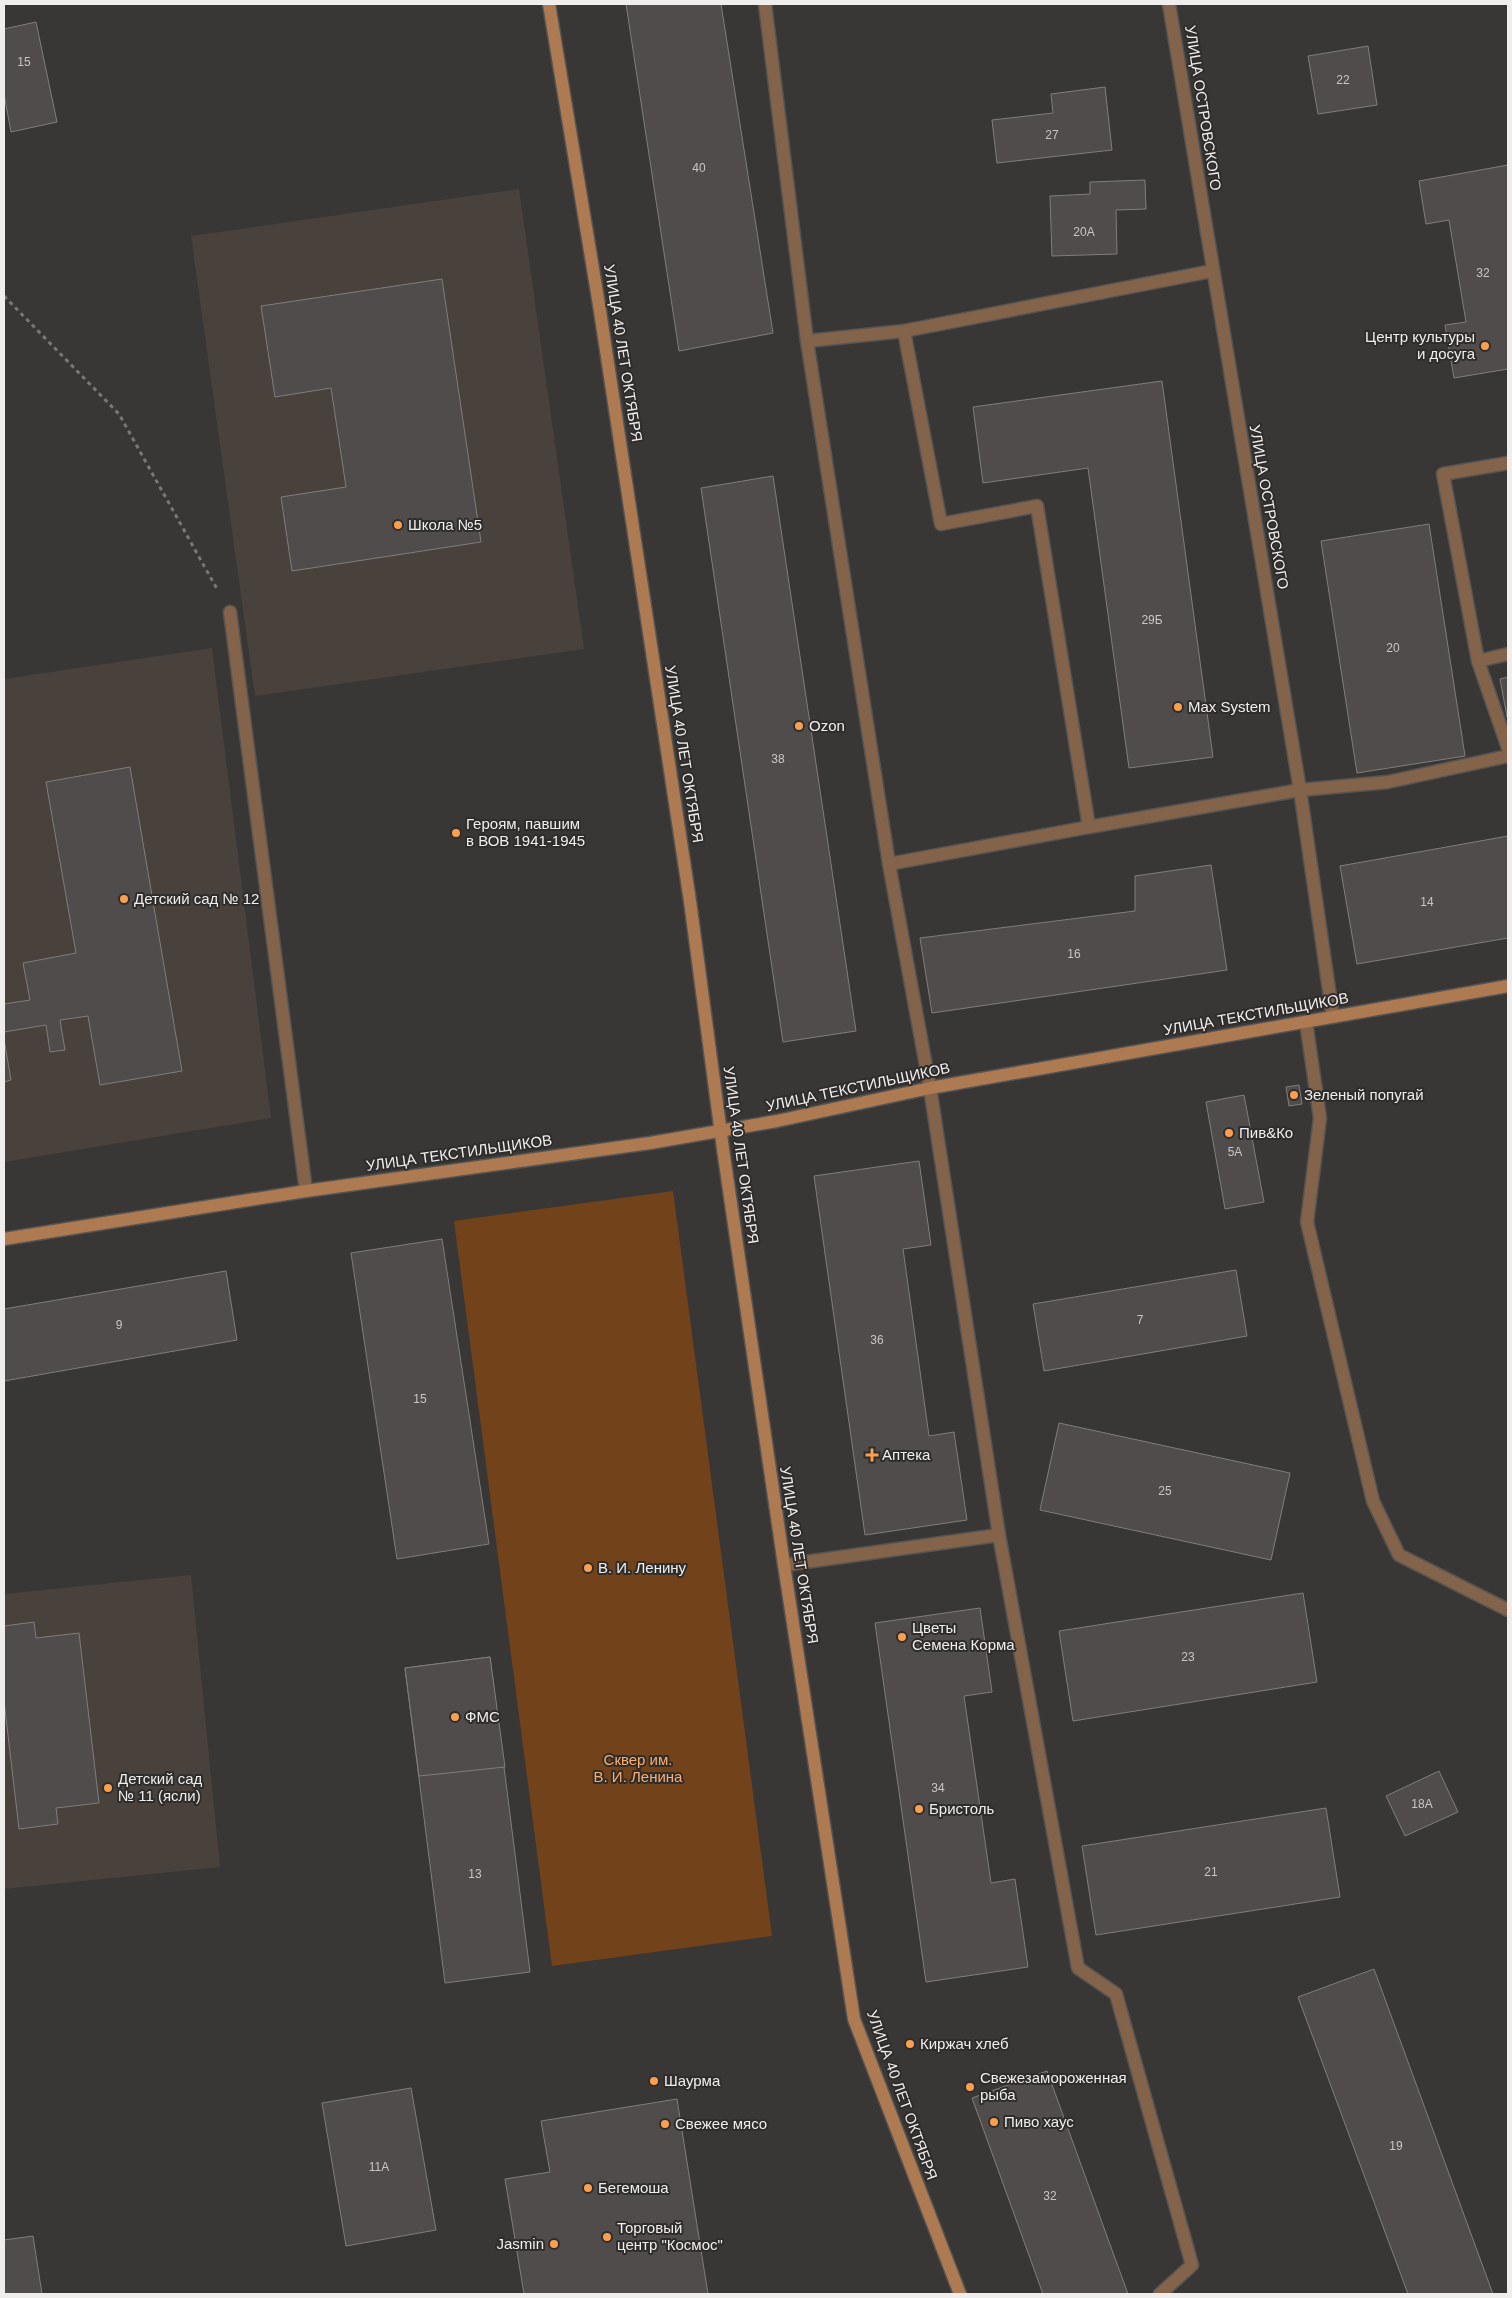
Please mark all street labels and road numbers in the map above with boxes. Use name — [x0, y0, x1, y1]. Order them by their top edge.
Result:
street label: УЛИЦА ОСТРОВСКОГО — [1182, 24, 1225, 192]
street label: УЛИЦА 40 ЛЕТ ОКТЯБРЯ — [601, 263, 646, 443]
street label: УЛИЦА ОСТРОВСКОГО — [1247, 423, 1292, 591]
street label: УЛИЦА 40 ЛЕТ ОКТЯБРЯ — [662, 664, 707, 844]
street label: УЛИЦА ТЕКСТИЛЬЩИКОВ — [1162, 989, 1350, 1038]
street label: УЛИЦА ТЕКСТИЛЬЩИКОВ — [764, 1059, 951, 1114]
street label: УЛИЦА 40 ЛЕТ ОКТЯБРЯ — [721, 1065, 762, 1245]
street label: УЛИЦА ТЕКСТИЛЬЩИКОВ — [365, 1131, 553, 1174]
street label: УЛИЦА 40 ЛЕТ ОКТЯБРЯ — [777, 1465, 822, 1645]
street label: УЛИЦА 40 ЛЕТ ОКТЯБРЯ — [864, 2008, 941, 2182]

